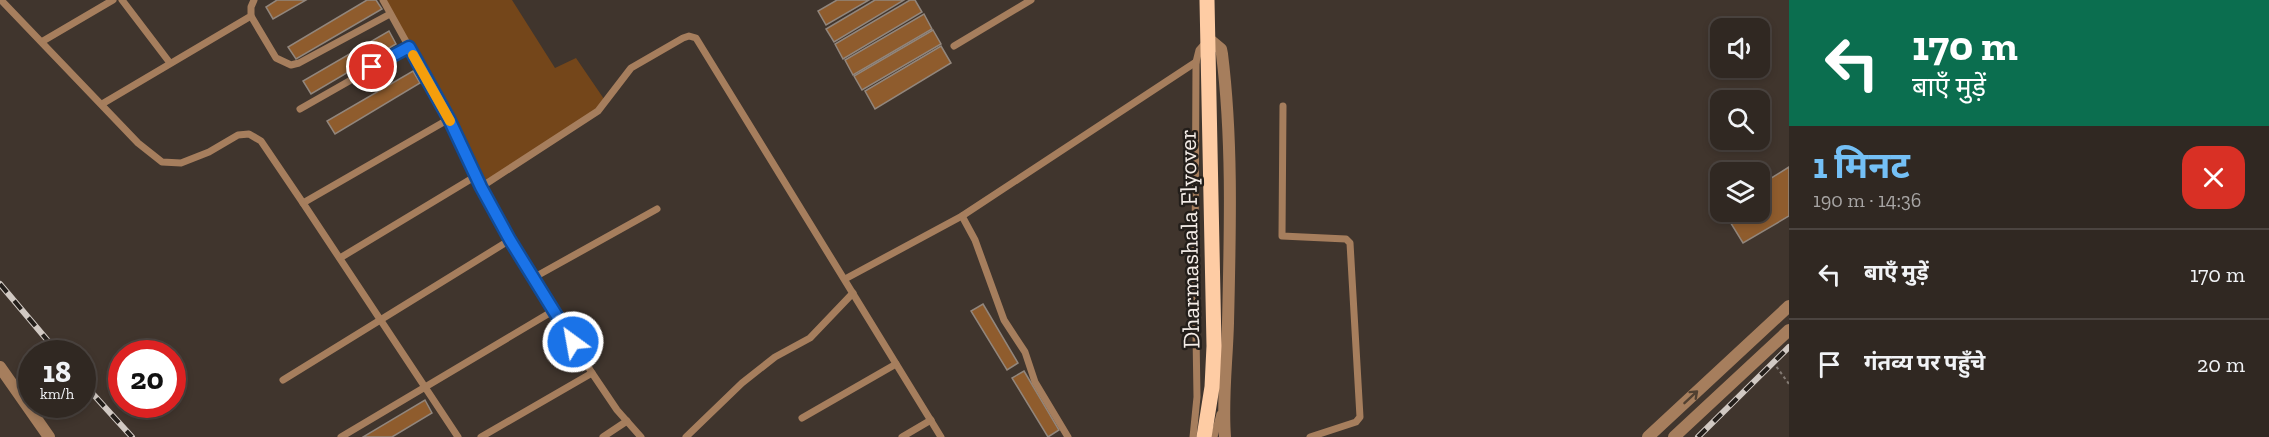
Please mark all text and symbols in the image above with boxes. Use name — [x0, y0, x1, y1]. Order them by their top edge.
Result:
map controls — [1710, 18, 1770, 222]
button: sound — [1710, 18, 1770, 78]
text: 170 m — [1912, 20, 2018, 71]
icon: left — [1813, 24, 1891, 102]
pin — [346, 41, 397, 92]
icon: arrive — [355, 50, 388, 83]
text: बाएँ मुड़ें — [1912, 71, 1986, 103]
button: search — [1710, 90, 1770, 150]
street label: Dharmashala Flyover — [1173, 129, 1205, 349]
text: 1 मिनट — [1813, 144, 1910, 187]
button: close — [2182, 146, 2245, 209]
button: layers — [1710, 162, 1770, 222]
text: 190 m · 14:36 — [1813, 188, 1921, 212]
icon: left — [1813, 258, 1846, 291]
text: बाएँ मुड़ें — [1864, 259, 1928, 286]
text: 170 m — [2190, 261, 2245, 288]
position arrow — [541, 310, 605, 374]
speed limit sign: 20 — [108, 340, 186, 418]
icon: arrive — [1813, 348, 1846, 381]
text: गंतव्य पर पहुँचे — [1864, 349, 1985, 376]
text: 20 m — [2197, 351, 2245, 378]
text: 18 — [43, 354, 71, 390]
text: km/h — [40, 385, 74, 403]
one-way arrow — [1684, 390, 1699, 404]

